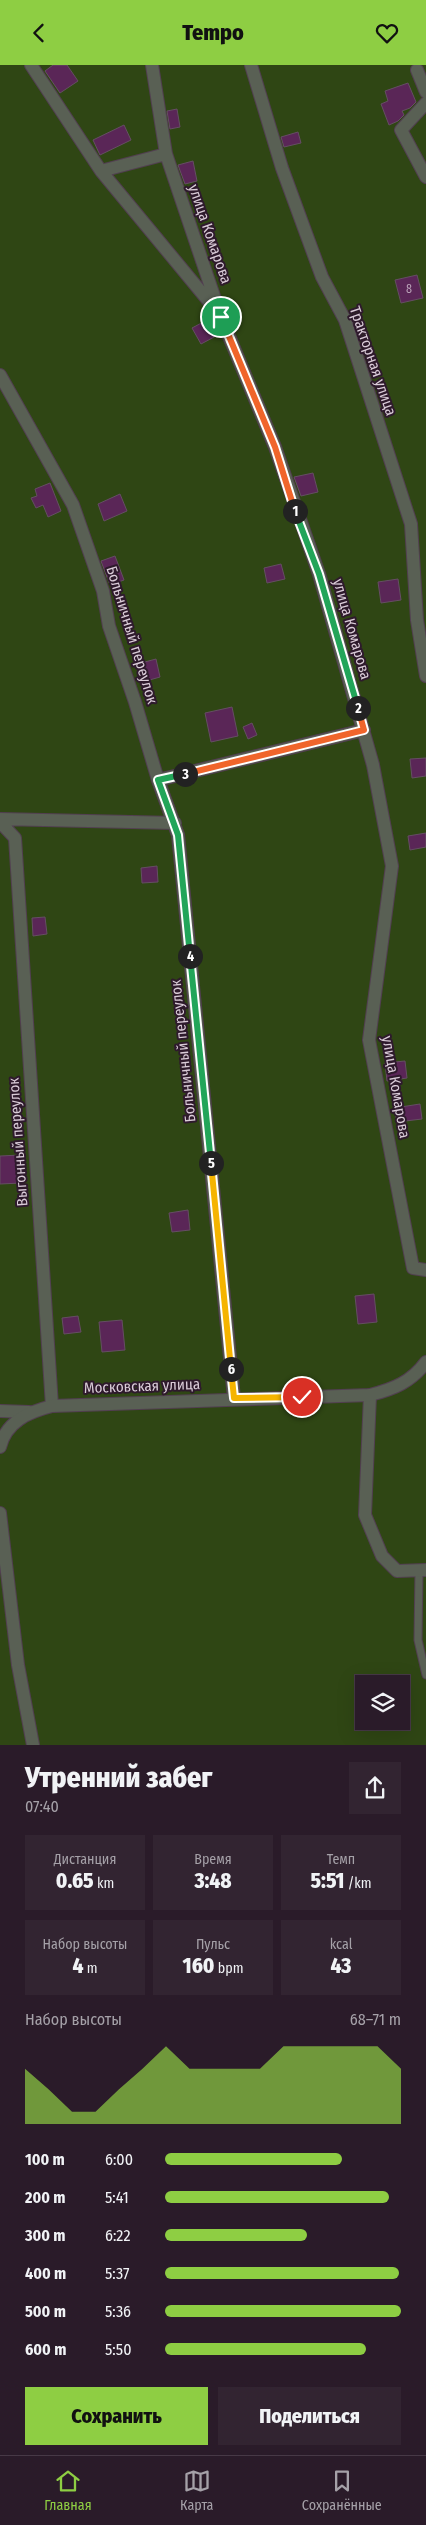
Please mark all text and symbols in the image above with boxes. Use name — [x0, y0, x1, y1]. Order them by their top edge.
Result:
icon: back — [25, 19, 53, 47]
text: Tempo — [182, 19, 244, 46]
icon: heart — [373, 19, 401, 47]
street label: улица Комарова — [185, 182, 235, 286]
house number: 8 — [406, 282, 412, 296]
pin — [200, 296, 242, 338]
icon: arrive — [207, 303, 235, 331]
street label: Тракторная улица — [346, 304, 400, 418]
pin: 1 — [282, 499, 308, 523]
text: 1 — [293, 503, 298, 520]
street label: Больничный переулок — [102, 564, 162, 706]
street label: улица Комарова — [329, 577, 375, 681]
pin: 2 — [346, 695, 370, 721]
text: 2 — [355, 700, 362, 717]
pin: 3 — [172, 761, 198, 787]
text: 3 — [182, 766, 189, 783]
pin: 4 — [178, 943, 202, 969]
text: 4 — [187, 948, 194, 965]
street label: Больничный переулок — [167, 979, 199, 1123]
street label: улица Комарова — [378, 1034, 414, 1140]
street label: Выгонный переулок — [5, 1077, 31, 1207]
pin: 5 — [198, 1151, 224, 1175]
text: 5 — [208, 1155, 215, 1172]
pin: 6 — [218, 1357, 244, 1381]
text: 6 — [228, 1361, 235, 1378]
street label: Московская улица — [84, 1375, 200, 1397]
pin — [281, 1376, 323, 1418]
icon: check — [288, 1383, 316, 1411]
map controls — [355, 1675, 410, 1730]
button: layers — [355, 1675, 410, 1730]
text: Утренний забег — [25, 1761, 212, 1794]
button: share — [349, 1762, 401, 1814]
text: 07:40 — [25, 1797, 59, 1816]
text: Дистанция — [54, 1851, 116, 1868]
text: Время — [194, 1851, 232, 1868]
text: Темп — [327, 1851, 355, 1868]
text: 0.65 — [56, 1868, 94, 1894]
text: 3:48 — [194, 1868, 232, 1894]
text: 5:51 — [310, 1868, 344, 1894]
text: km — [94, 1875, 114, 1892]
text: /km — [344, 1875, 372, 1892]
text: Набор высоты — [43, 1936, 127, 1953]
text: Пульс — [196, 1936, 230, 1953]
text: kcal — [330, 1936, 352, 1953]
text: 4 — [72, 1953, 83, 1979]
text: 160 — [183, 1953, 214, 1979]
text: 43 — [331, 1953, 351, 1979]
text: m — [83, 1960, 98, 1977]
text: bpm — [214, 1960, 243, 1977]
text: Набор высоты — [25, 2010, 122, 2029]
text: 68–71 m — [350, 2010, 401, 2029]
text: 100 m — [25, 2150, 65, 2169]
text: 6:00 — [105, 2150, 133, 2169]
text: 200 m — [25, 2188, 65, 2207]
text: 5:41 — [105, 2188, 129, 2207]
text: 300 m — [25, 2226, 66, 2245]
text: 6:22 — [105, 2226, 130, 2245]
text: 400 m — [25, 2264, 66, 2283]
text: 5:37 — [105, 2264, 130, 2283]
text: 500 m — [25, 2302, 66, 2321]
text: 5:36 — [105, 2302, 131, 2321]
text: 600 m — [25, 2340, 66, 2359]
text: 5:50 — [105, 2340, 131, 2359]
button: Сохранить — [25, 2387, 208, 2445]
button: Поделиться — [218, 2387, 401, 2445]
tab: Главная — [44, 2467, 92, 2514]
tab: Карта — [180, 2467, 213, 2514]
tab: Сохранённые — [302, 2467, 382, 2514]

